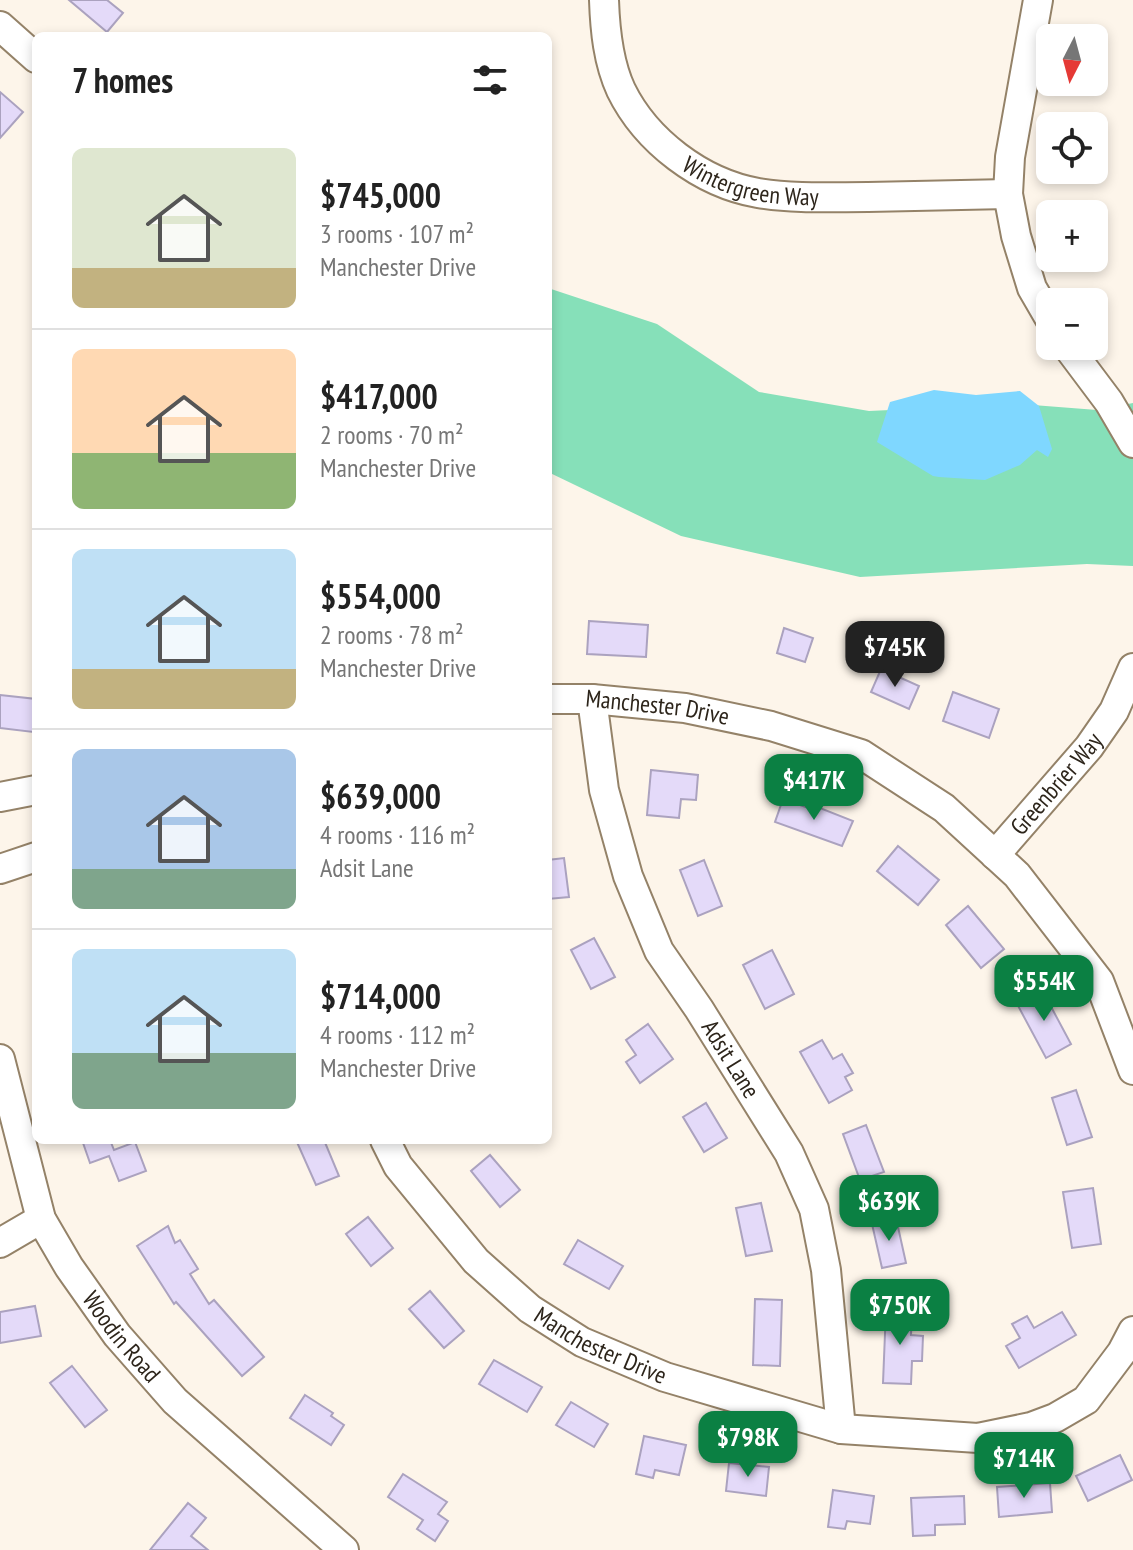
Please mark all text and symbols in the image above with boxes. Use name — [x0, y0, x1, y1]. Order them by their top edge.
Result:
north arrow — [1036, 24, 1108, 96]
map controls — [1036, 24, 1108, 360]
text: 7 homes — [72, 58, 173, 102]
icon: filters — [468, 58, 512, 102]
button: locate — [1036, 112, 1108, 184]
street label: Wintergreen Way — [677, 149, 819, 212]
text: $745,000 — [320, 173, 441, 217]
icon: home — [136, 180, 232, 276]
button: + — [1036, 200, 1108, 272]
text: 3 rooms · 107 m² — [320, 217, 474, 250]
text: Manchester Drive — [320, 250, 476, 283]
button: − — [1036, 288, 1108, 360]
text: $417,000 — [320, 374, 438, 418]
icon: home — [136, 381, 232, 477]
text: 2 rooms · 70 m² — [320, 418, 464, 451]
text: Manchester Drive — [320, 451, 476, 484]
text: $554,000 — [320, 574, 441, 618]
icon: home — [136, 581, 232, 677]
text: 2 rooms · 78 m² — [320, 618, 464, 651]
pin: $745K — [839, 621, 951, 689]
text: $745K — [863, 630, 927, 663]
text: Manchester Drive — [320, 651, 476, 684]
street label: Manchester Drive — [584, 682, 732, 732]
street label: Greenbrier Way — [1003, 727, 1109, 841]
pin: $417K — [758, 754, 870, 822]
text: $417K — [782, 763, 846, 796]
text: $639,000 — [320, 774, 441, 818]
icon: home — [136, 781, 232, 877]
text: 4 rooms · 116 m² — [320, 818, 475, 851]
text: Adsit Lane — [320, 851, 414, 884]
pin: $554K — [988, 955, 1100, 1023]
text: $554K — [1012, 964, 1076, 997]
text: $714,000 — [320, 974, 441, 1018]
icon: home — [136, 981, 232, 1077]
street label: Adsit Lane — [695, 1014, 767, 1104]
text: 4 rooms · 112 m² — [320, 1018, 475, 1051]
text: Manchester Drive — [320, 1051, 476, 1084]
pin: $639K — [833, 1175, 945, 1243]
text: $639K — [857, 1184, 921, 1217]
pin: $750K — [844, 1279, 956, 1347]
street label: Woodin Road — [76, 1285, 167, 1389]
text: $750K — [868, 1288, 932, 1321]
street label: Manchester Drive — [528, 1300, 671, 1391]
pin: $798K — [692, 1411, 804, 1479]
text: $798K — [716, 1420, 780, 1453]
pin: $714K — [968, 1432, 1080, 1500]
text: $714K — [992, 1441, 1056, 1474]

